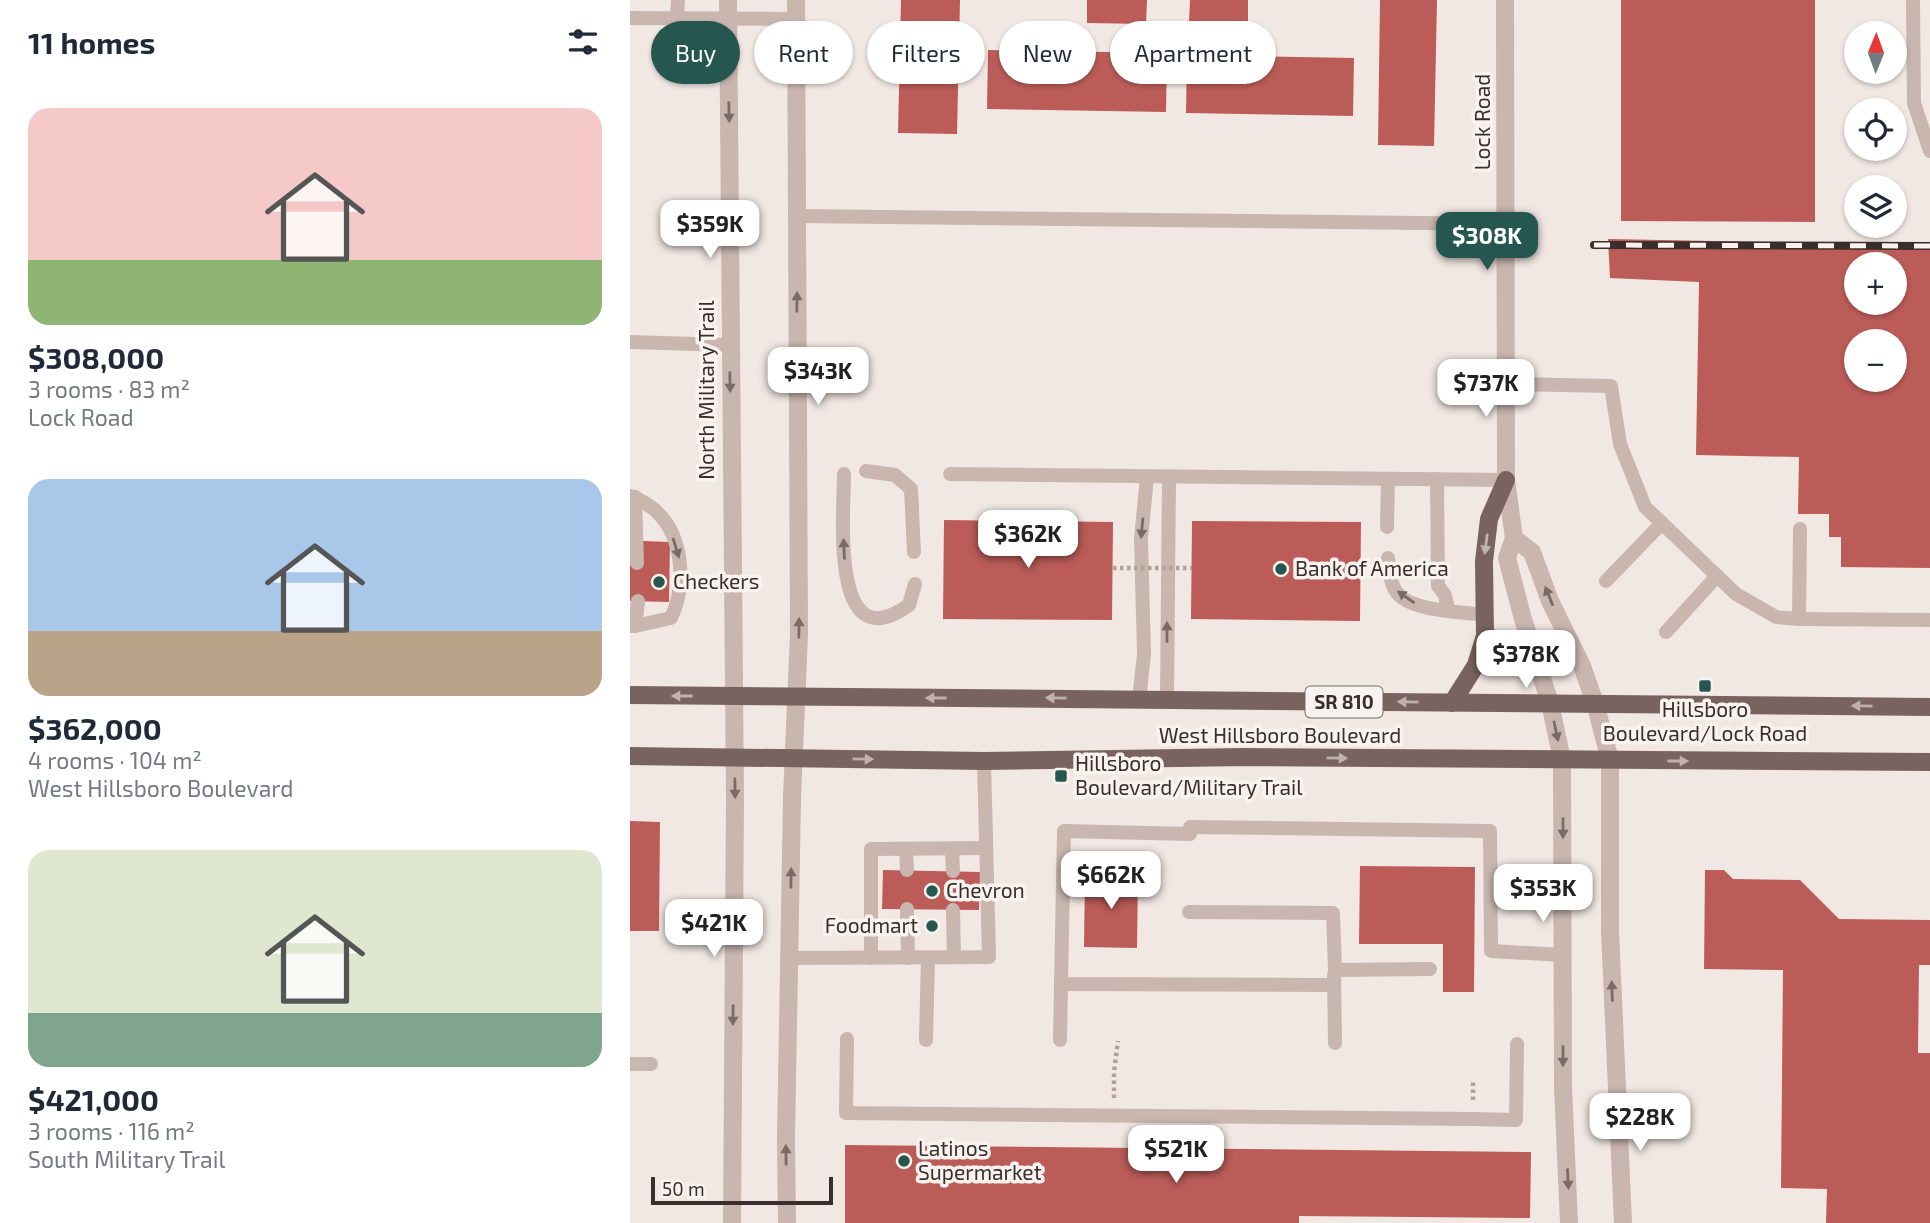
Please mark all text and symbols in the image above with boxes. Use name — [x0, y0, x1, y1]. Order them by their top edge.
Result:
chip: Buy — [651, 21, 740, 84]
chip: Rent — [754, 21, 853, 84]
chip: Filters — [867, 21, 985, 84]
chip: New — [999, 21, 1096, 84]
chip: Apartment — [1110, 21, 1276, 84]
north arrow — [1844, 21, 1908, 84]
map controls — [1844, 21, 1907, 392]
icon: filters — [564, 23, 602, 61]
text: 11 homes — [28, 24, 155, 60]
street label: Lock Road — [1469, 74, 1494, 170]
button: locate — [1844, 98, 1907, 161]
one-way arrow — [723, 101, 735, 123]
icon: home — [252, 154, 378, 280]
button: layers — [1844, 175, 1907, 238]
pin: $359K — [661, 201, 759, 260]
text: $359K — [676, 209, 744, 237]
pin: $308K — [1438, 212, 1536, 272]
text: $308K — [1452, 221, 1522, 249]
button: + — [1844, 252, 1907, 315]
one-way arrow — [791, 291, 803, 313]
street label: North Military Trail — [693, 299, 718, 480]
button: − — [1844, 329, 1907, 392]
text: $308,000 — [28, 339, 164, 375]
pin: $343K — [769, 348, 867, 407]
text: $343K — [784, 356, 852, 384]
pin: $737K — [1437, 360, 1535, 419]
text: $737K — [1453, 368, 1519, 396]
one-way arrow — [724, 372, 736, 394]
text: 3 rooms · 83 m² — [28, 375, 190, 403]
text: Lock Road — [28, 403, 134, 431]
pin: $362K — [979, 510, 1077, 570]
one-way arrow — [1136, 517, 1147, 539]
text: $362K — [994, 519, 1062, 547]
icon: home — [252, 525, 378, 651]
one-way arrow — [1481, 534, 1492, 556]
one-way arrow — [672, 538, 682, 559]
one-way arrow — [839, 538, 850, 560]
place label: Bank of America — [1295, 555, 1449, 580]
marker: Bank of America — [1273, 561, 1289, 577]
place label: Checkers — [673, 568, 759, 593]
marker: Checkers — [651, 574, 667, 590]
one-way arrow — [1543, 585, 1554, 606]
one-way arrow — [1397, 590, 1415, 604]
one-way arrow — [793, 617, 804, 639]
one-way arrow — [1161, 621, 1173, 643]
pin: $378K — [1477, 630, 1575, 690]
text: $378K — [1492, 639, 1560, 667]
marker: Hillsboro Boulevard/Lock Road — [1697, 678, 1713, 694]
road number: SR 810 — [1306, 687, 1382, 718]
one-way arrow — [670, 690, 692, 702]
one-way arrow — [924, 692, 946, 704]
one-way arrow — [1045, 693, 1067, 704]
one-way arrow — [1397, 696, 1419, 708]
place label: Hillsboro Boulevard/Lock Road — [1603, 696, 1807, 745]
one-way arrow — [1851, 701, 1873, 712]
text: $362,000 — [28, 710, 162, 746]
one-way arrow — [1550, 720, 1561, 742]
street label: West Hillsboro Boulevard — [1159, 722, 1401, 747]
text: 4 rooms · 104 m² — [28, 746, 202, 774]
place label: Hillsboro Boulevard/Military Trail — [1075, 750, 1303, 799]
one-way arrow — [1326, 752, 1348, 764]
one-way arrow — [853, 753, 875, 764]
one-way arrow — [1667, 755, 1689, 767]
marker: Hillsboro Boulevard/Military Trail — [1053, 768, 1069, 784]
text: West Hillsboro Boulevard — [28, 774, 293, 802]
one-way arrow — [729, 777, 741, 799]
one-way arrow — [1557, 817, 1569, 839]
pin: $662K — [1062, 852, 1160, 911]
text: $662K — [1077, 860, 1145, 888]
pin: $353K — [1494, 864, 1592, 924]
one-way arrow — [785, 867, 797, 889]
text: $353K — [1510, 873, 1576, 901]
place label: Chevron — [946, 877, 1025, 902]
marker: Chevron — [924, 883, 940, 899]
icon: home — [252, 896, 378, 1022]
pin: $421K — [665, 900, 763, 959]
text: $421K — [681, 908, 747, 936]
place label: Foodmart — [825, 912, 918, 937]
marker: Foodmart — [924, 918, 940, 934]
one-way arrow — [1607, 980, 1618, 1002]
one-way arrow — [727, 1005, 739, 1027]
one-way arrow — [1557, 1045, 1569, 1067]
text: $421,000 — [28, 1081, 159, 1117]
pin: $228K — [1591, 1094, 1689, 1153]
text: $228K — [1606, 1102, 1674, 1130]
text: 3 rooms · 116 m² — [28, 1117, 195, 1145]
pin: $521K — [1127, 1126, 1225, 1185]
text: $521K — [1144, 1134, 1208, 1162]
place label: Latinos Supermarket — [918, 1135, 1042, 1184]
one-way arrow — [781, 1144, 792, 1166]
text: South Military Trail — [28, 1145, 225, 1173]
marker: Latinos Supermarket — [896, 1153, 912, 1169]
one-way arrow — [1562, 1169, 1573, 1191]
scale bar — [651, 1174, 833, 1206]
text: 50 m — [662, 1177, 705, 1200]

